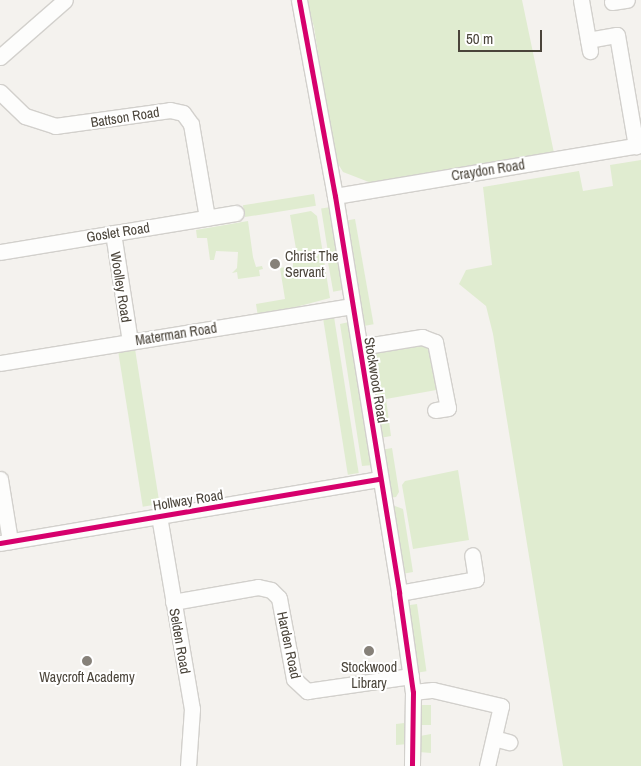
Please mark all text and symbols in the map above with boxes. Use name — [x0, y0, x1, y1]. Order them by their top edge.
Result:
scale bar — [461, 20, 545, 52]
text: 50 m — [466, 28, 493, 49]
street label: Battson Road — [89, 103, 161, 131]
street label: Craydon Road — [450, 156, 526, 184]
street label: Goslet Road — [85, 219, 151, 245]
place label: Christ The Servant — [285, 248, 339, 280]
street label: Woolley Road — [107, 250, 135, 324]
marker: Christ The Servant — [269, 258, 281, 270]
street label: Materman Road — [134, 319, 218, 349]
street label: Stockwood Road — [361, 336, 391, 424]
street label: Hollway Road — [152, 486, 224, 514]
street label: Selden Road — [166, 607, 194, 675]
street label: Harden Road — [274, 610, 304, 680]
marker: Stockwood Library — [363, 645, 375, 657]
marker: Waycroft Academy — [81, 655, 93, 667]
place label: Stockwood Library — [341, 659, 397, 692]
place label: Waycroft Academy — [39, 669, 135, 685]

